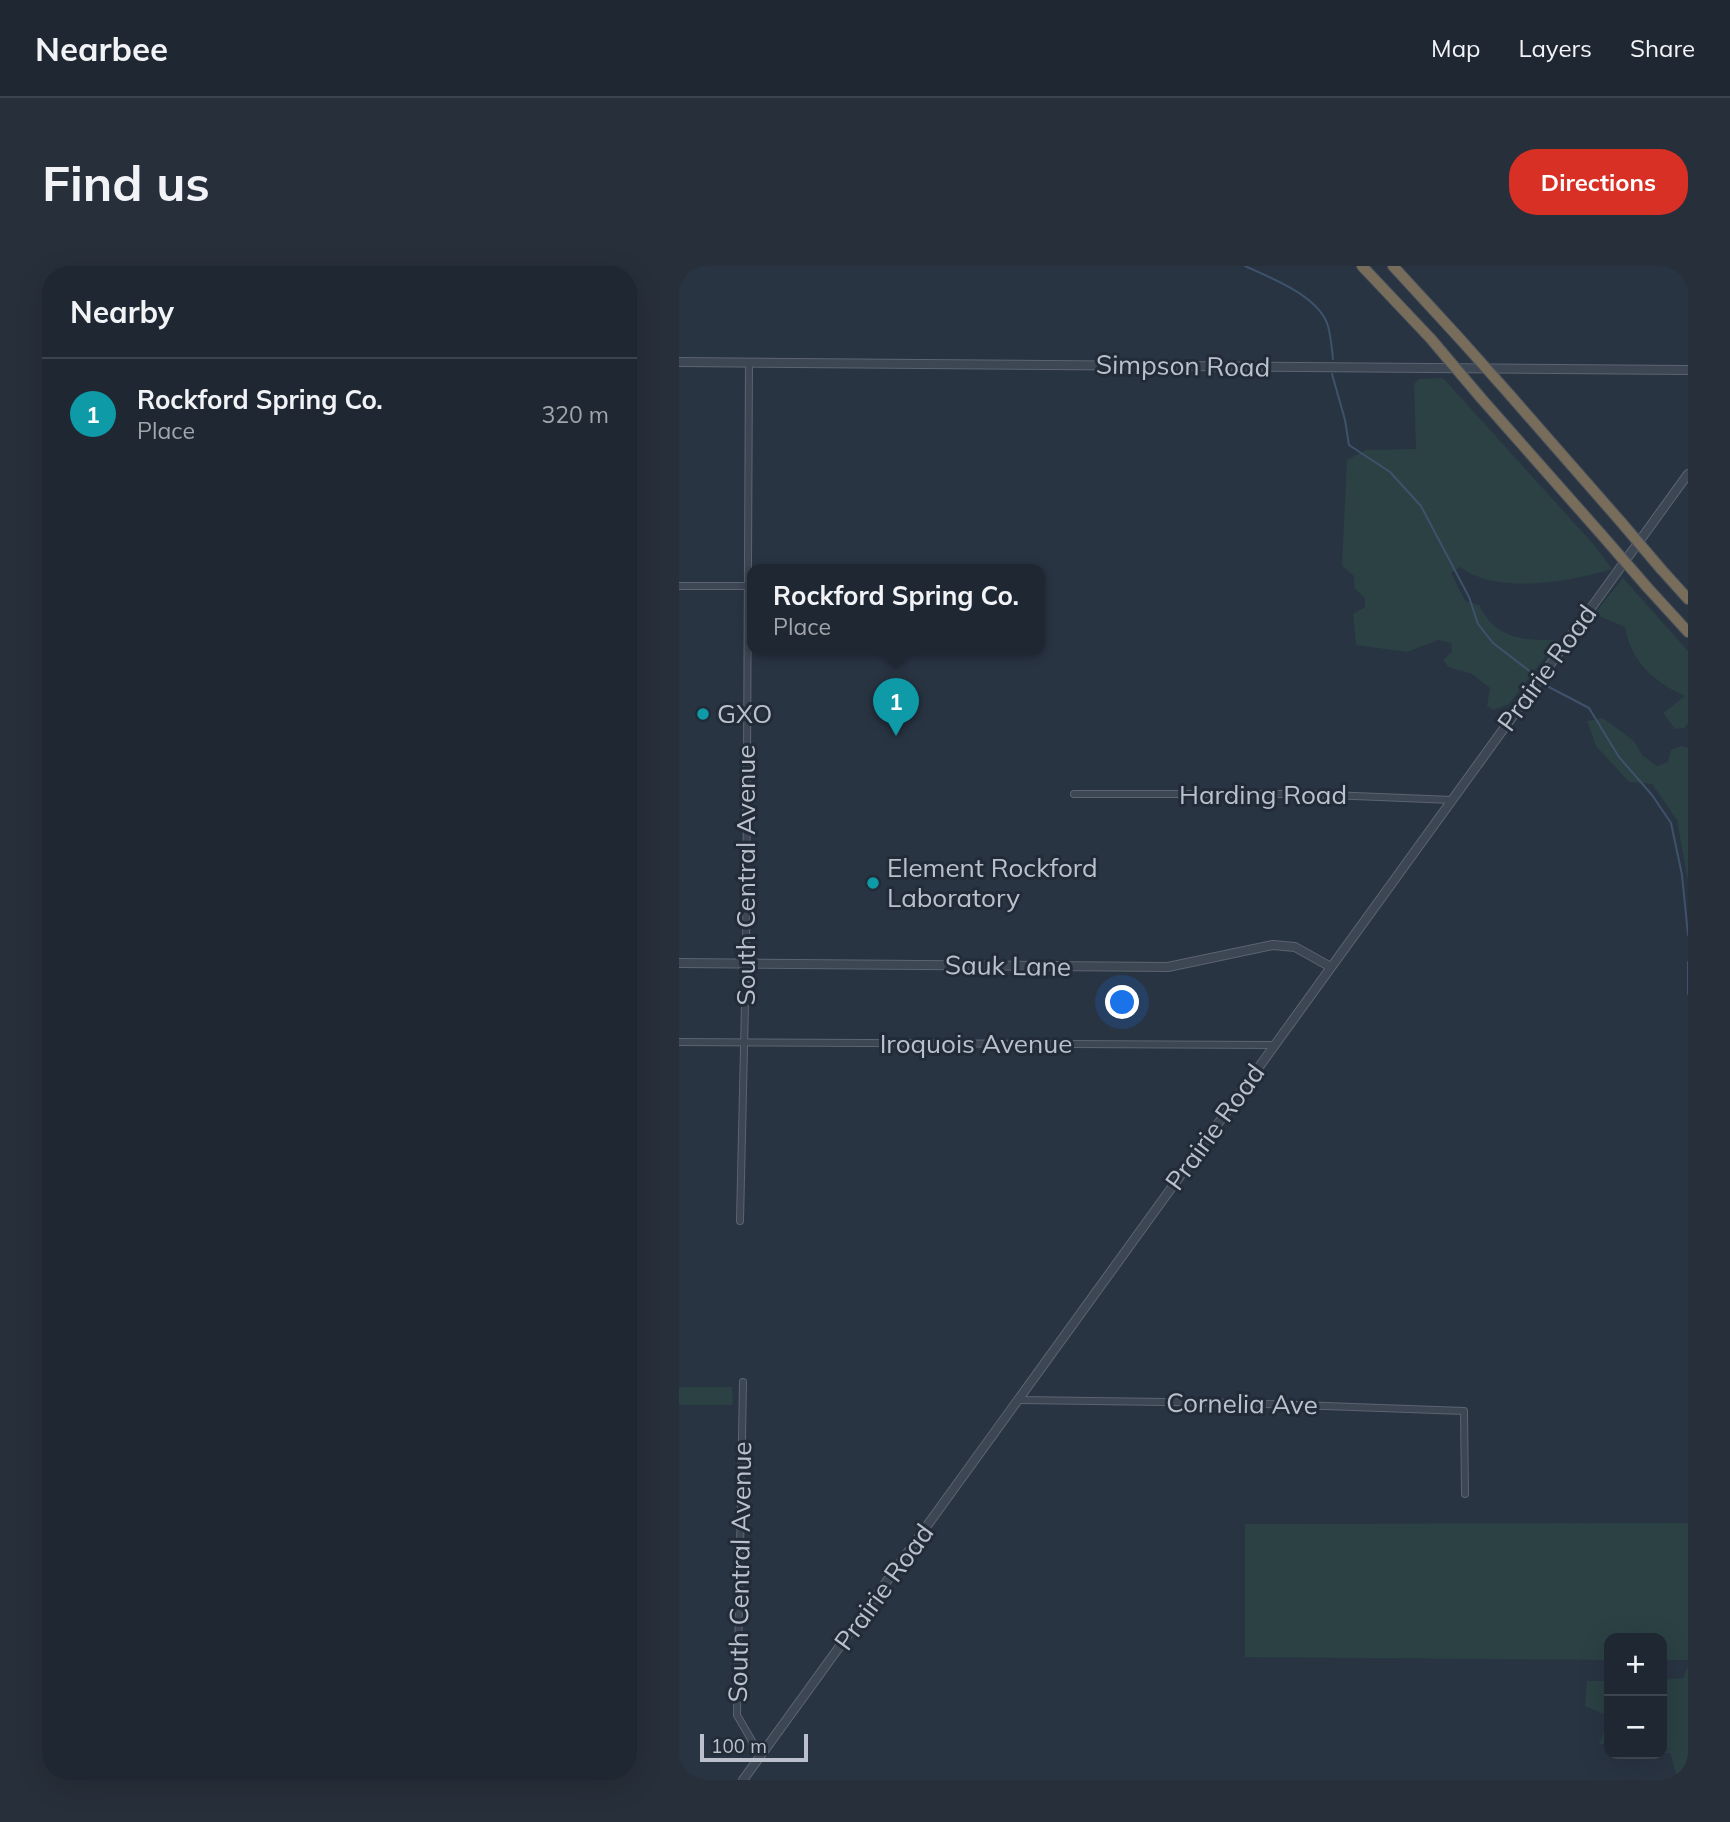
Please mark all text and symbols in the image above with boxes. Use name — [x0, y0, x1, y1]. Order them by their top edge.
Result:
text: Nearbee — [35, 28, 168, 69]
text: Map — [1431, 33, 1480, 63]
text: Layers — [1518, 33, 1592, 63]
text: Share — [1630, 33, 1695, 63]
button: Directions — [1509, 149, 1688, 215]
text: Find us — [42, 152, 210, 213]
text: Nearby — [70, 293, 174, 331]
street label: Simpson Road — [1096, 347, 1270, 384]
text: Rockford Spring Co. — [137, 383, 383, 416]
text: 1 — [86, 400, 100, 429]
text: 320 m — [541, 400, 609, 429]
text: Place — [137, 416, 195, 445]
popup — [747, 564, 1045, 655]
text: Rockford Spring Co. — [773, 579, 1019, 612]
street label: Prairie Road — [1490, 598, 1603, 737]
text: Place — [773, 612, 831, 641]
pin: 1 — [873, 678, 919, 736]
place label: GXO — [717, 697, 772, 730]
marker: GXO — [695, 706, 711, 722]
street label: South Central Avenue — [729, 745, 762, 1005]
street label: Harding Road — [1179, 778, 1347, 811]
place label: Element Rockford Laboratory — [887, 851, 1098, 914]
marker: Element Rockford Laboratory — [865, 875, 881, 891]
street label: Sauk Lane — [945, 948, 1071, 983]
your location — [1105, 985, 1139, 1019]
street label: Iroquois Avenue — [880, 1027, 1072, 1060]
street label: Prairie Road — [1158, 1057, 1271, 1196]
street label: Cornelia Ave — [1166, 1386, 1318, 1421]
street label: South Central Avenue — [721, 1441, 758, 1703]
street label: Prairie Road — [827, 1517, 940, 1656]
map controls — [1604, 1633, 1667, 1759]
button: + — [1604, 1633, 1667, 1696]
button: − — [1604, 1696, 1667, 1759]
scale bar — [700, 1731, 809, 1763]
text: 100 m — [711, 1734, 767, 1758]

